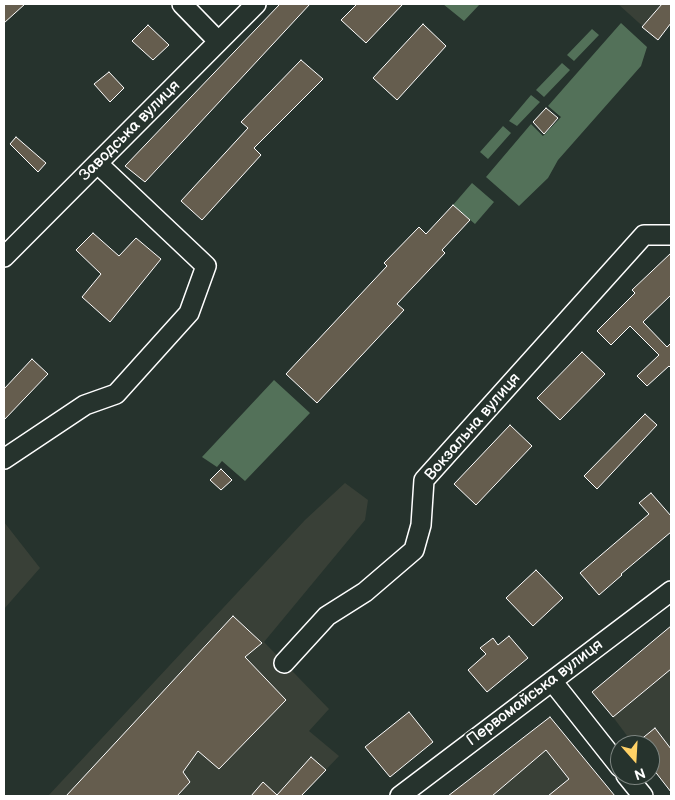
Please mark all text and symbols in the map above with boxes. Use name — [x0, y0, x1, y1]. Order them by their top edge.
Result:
street label: Заводська вулиця — [76, 77, 184, 185]
street label: Вокзальна вулиця — [421, 369, 525, 485]
street label: Первомайська вулиця — [463, 635, 607, 751]
north arrow — [610, 735, 660, 785]
text: N — [632, 764, 647, 783]

